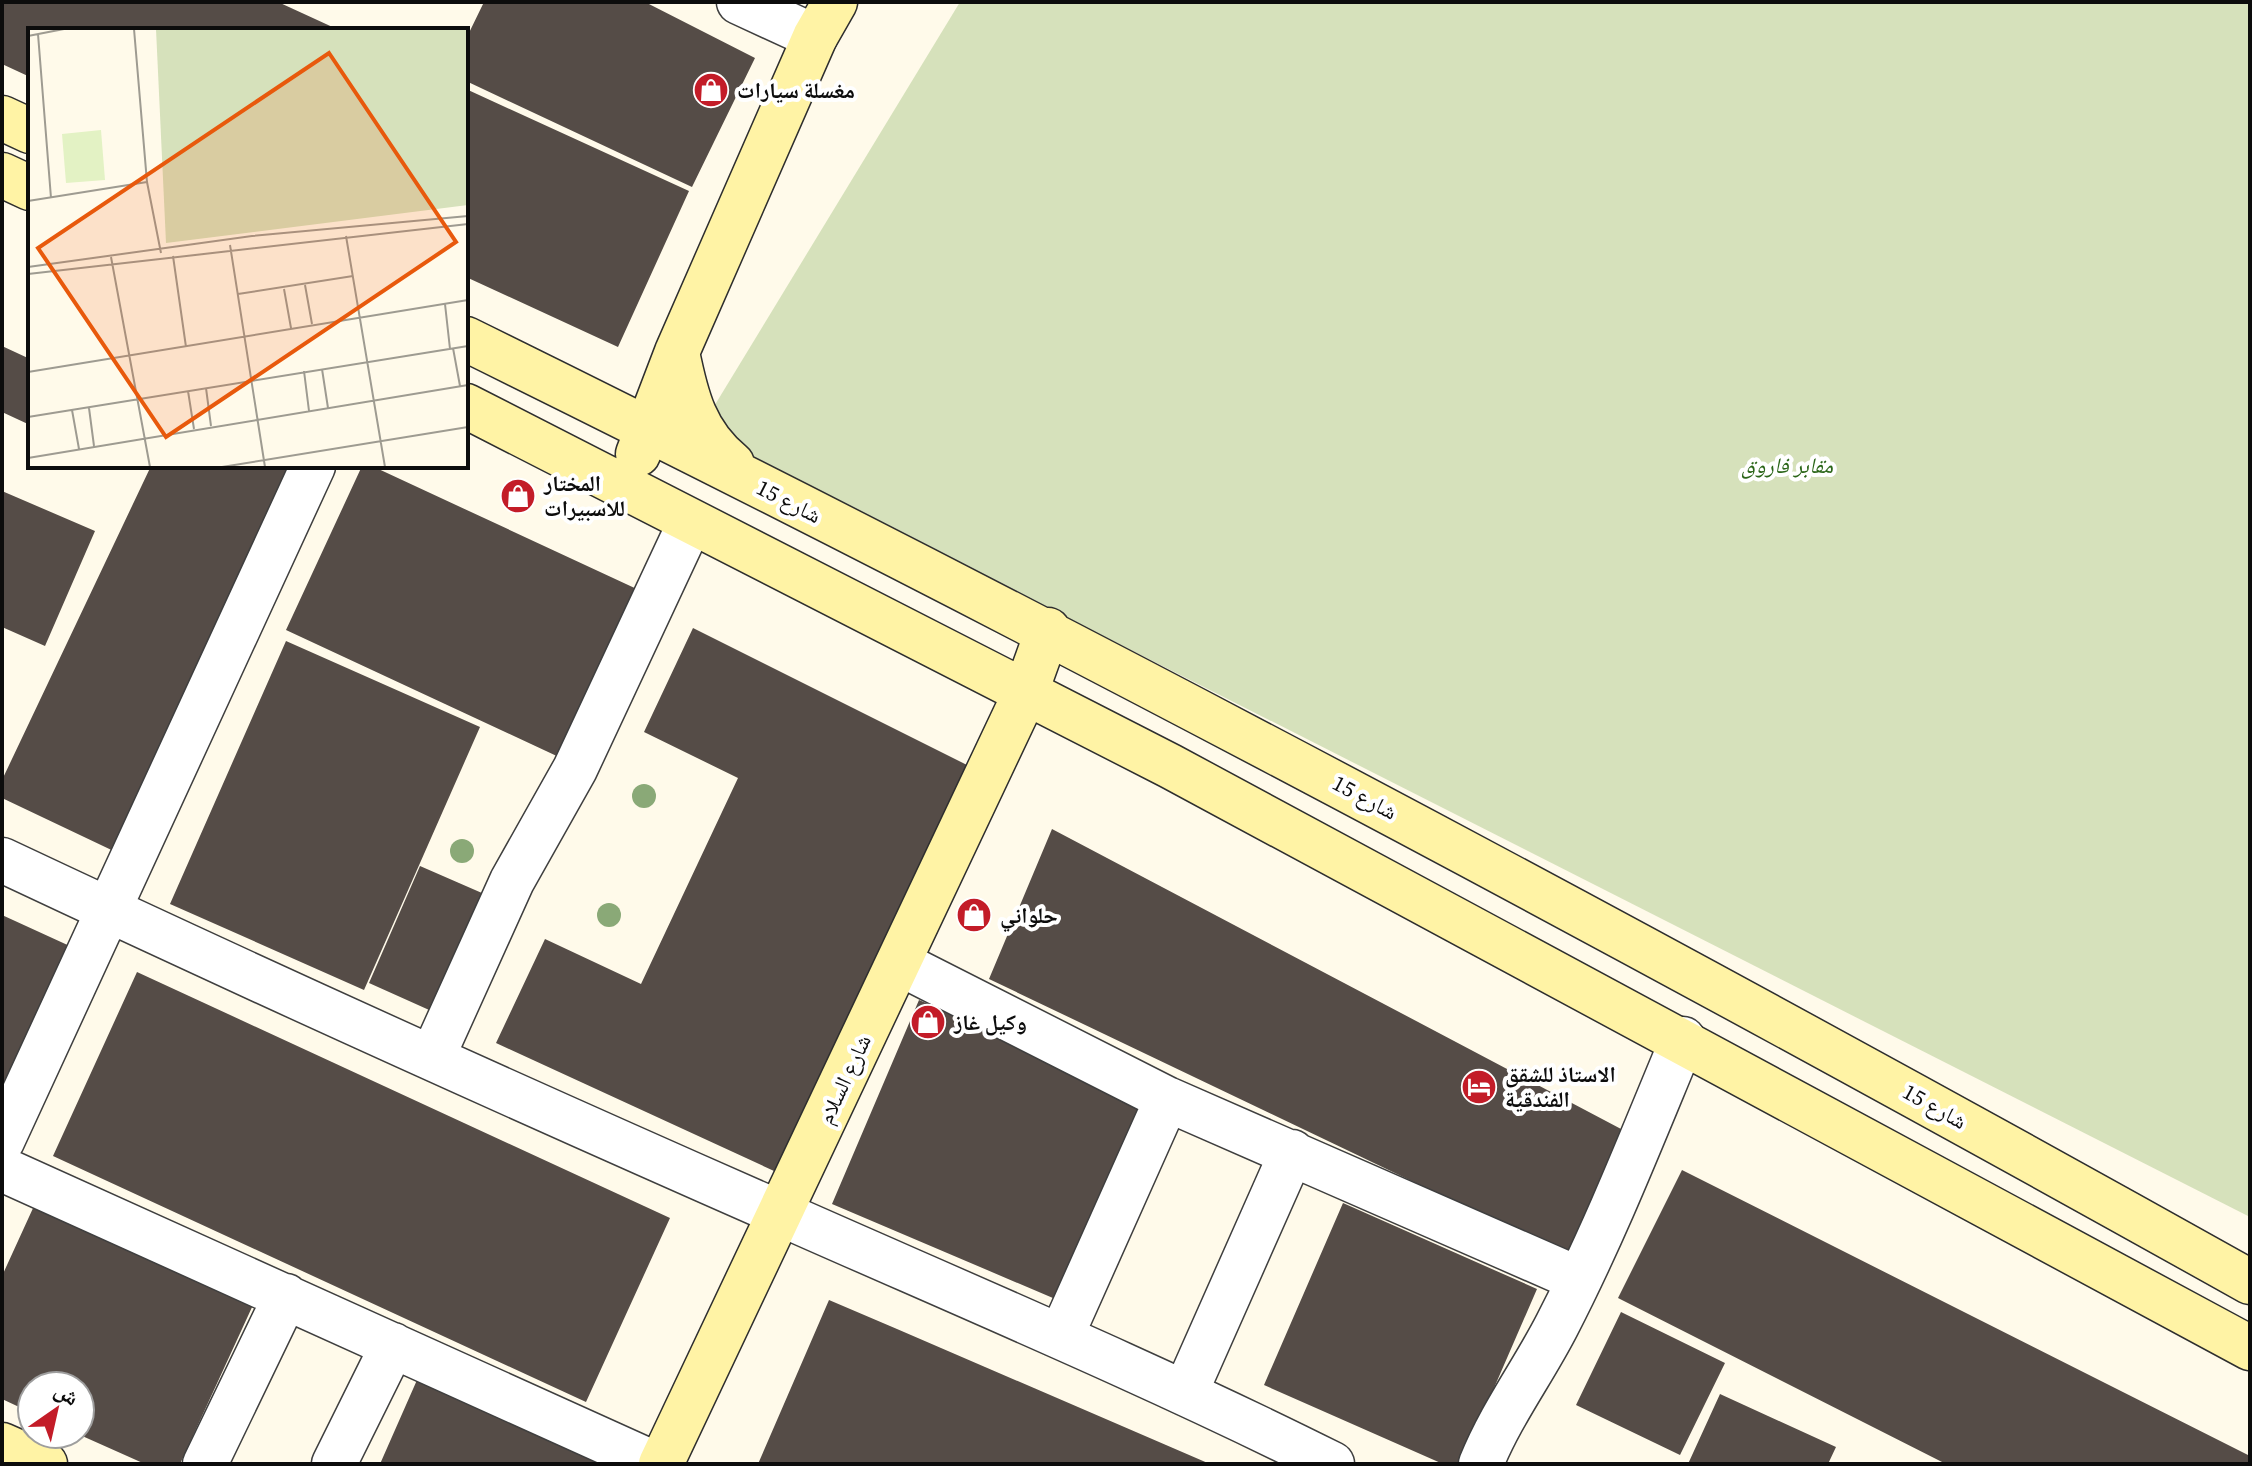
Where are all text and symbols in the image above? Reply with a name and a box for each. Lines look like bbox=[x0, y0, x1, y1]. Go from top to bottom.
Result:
inset map bbox=[28, 28, 468, 468]
shop icon: مغسلة سيارات bbox=[692, 71, 730, 109]
place label: مغسلة سيارات bbox=[737, 75, 855, 105]
park label: مقابر فاروق bbox=[1741, 450, 1833, 480]
place label: المختار للاسبيرات bbox=[543, 468, 625, 523]
street label: شارع 15 bbox=[751, 472, 827, 530]
shop icon: المختار للاسبيرات bbox=[499, 477, 537, 515]
street label: شارع 15 bbox=[1328, 768, 1402, 826]
shop icon: حلواني bbox=[955, 896, 993, 934]
place label: حلواني bbox=[1000, 900, 1058, 932]
shop icon: وكيل غاز bbox=[909, 1003, 947, 1041]
place label: وكيل غاز bbox=[953, 1007, 1027, 1037]
street label: شارع السلام bbox=[810, 1029, 878, 1129]
place label: الاستاذ للشقق الفندقية bbox=[1505, 1059, 1616, 1114]
hotel icon: الاستاذ للشقق الفندقية bbox=[1460, 1068, 1498, 1106]
street label: شارع 15 bbox=[1898, 1076, 1972, 1136]
north arrow bbox=[16, 1370, 96, 1450]
text: ش bbox=[49, 1374, 85, 1412]

